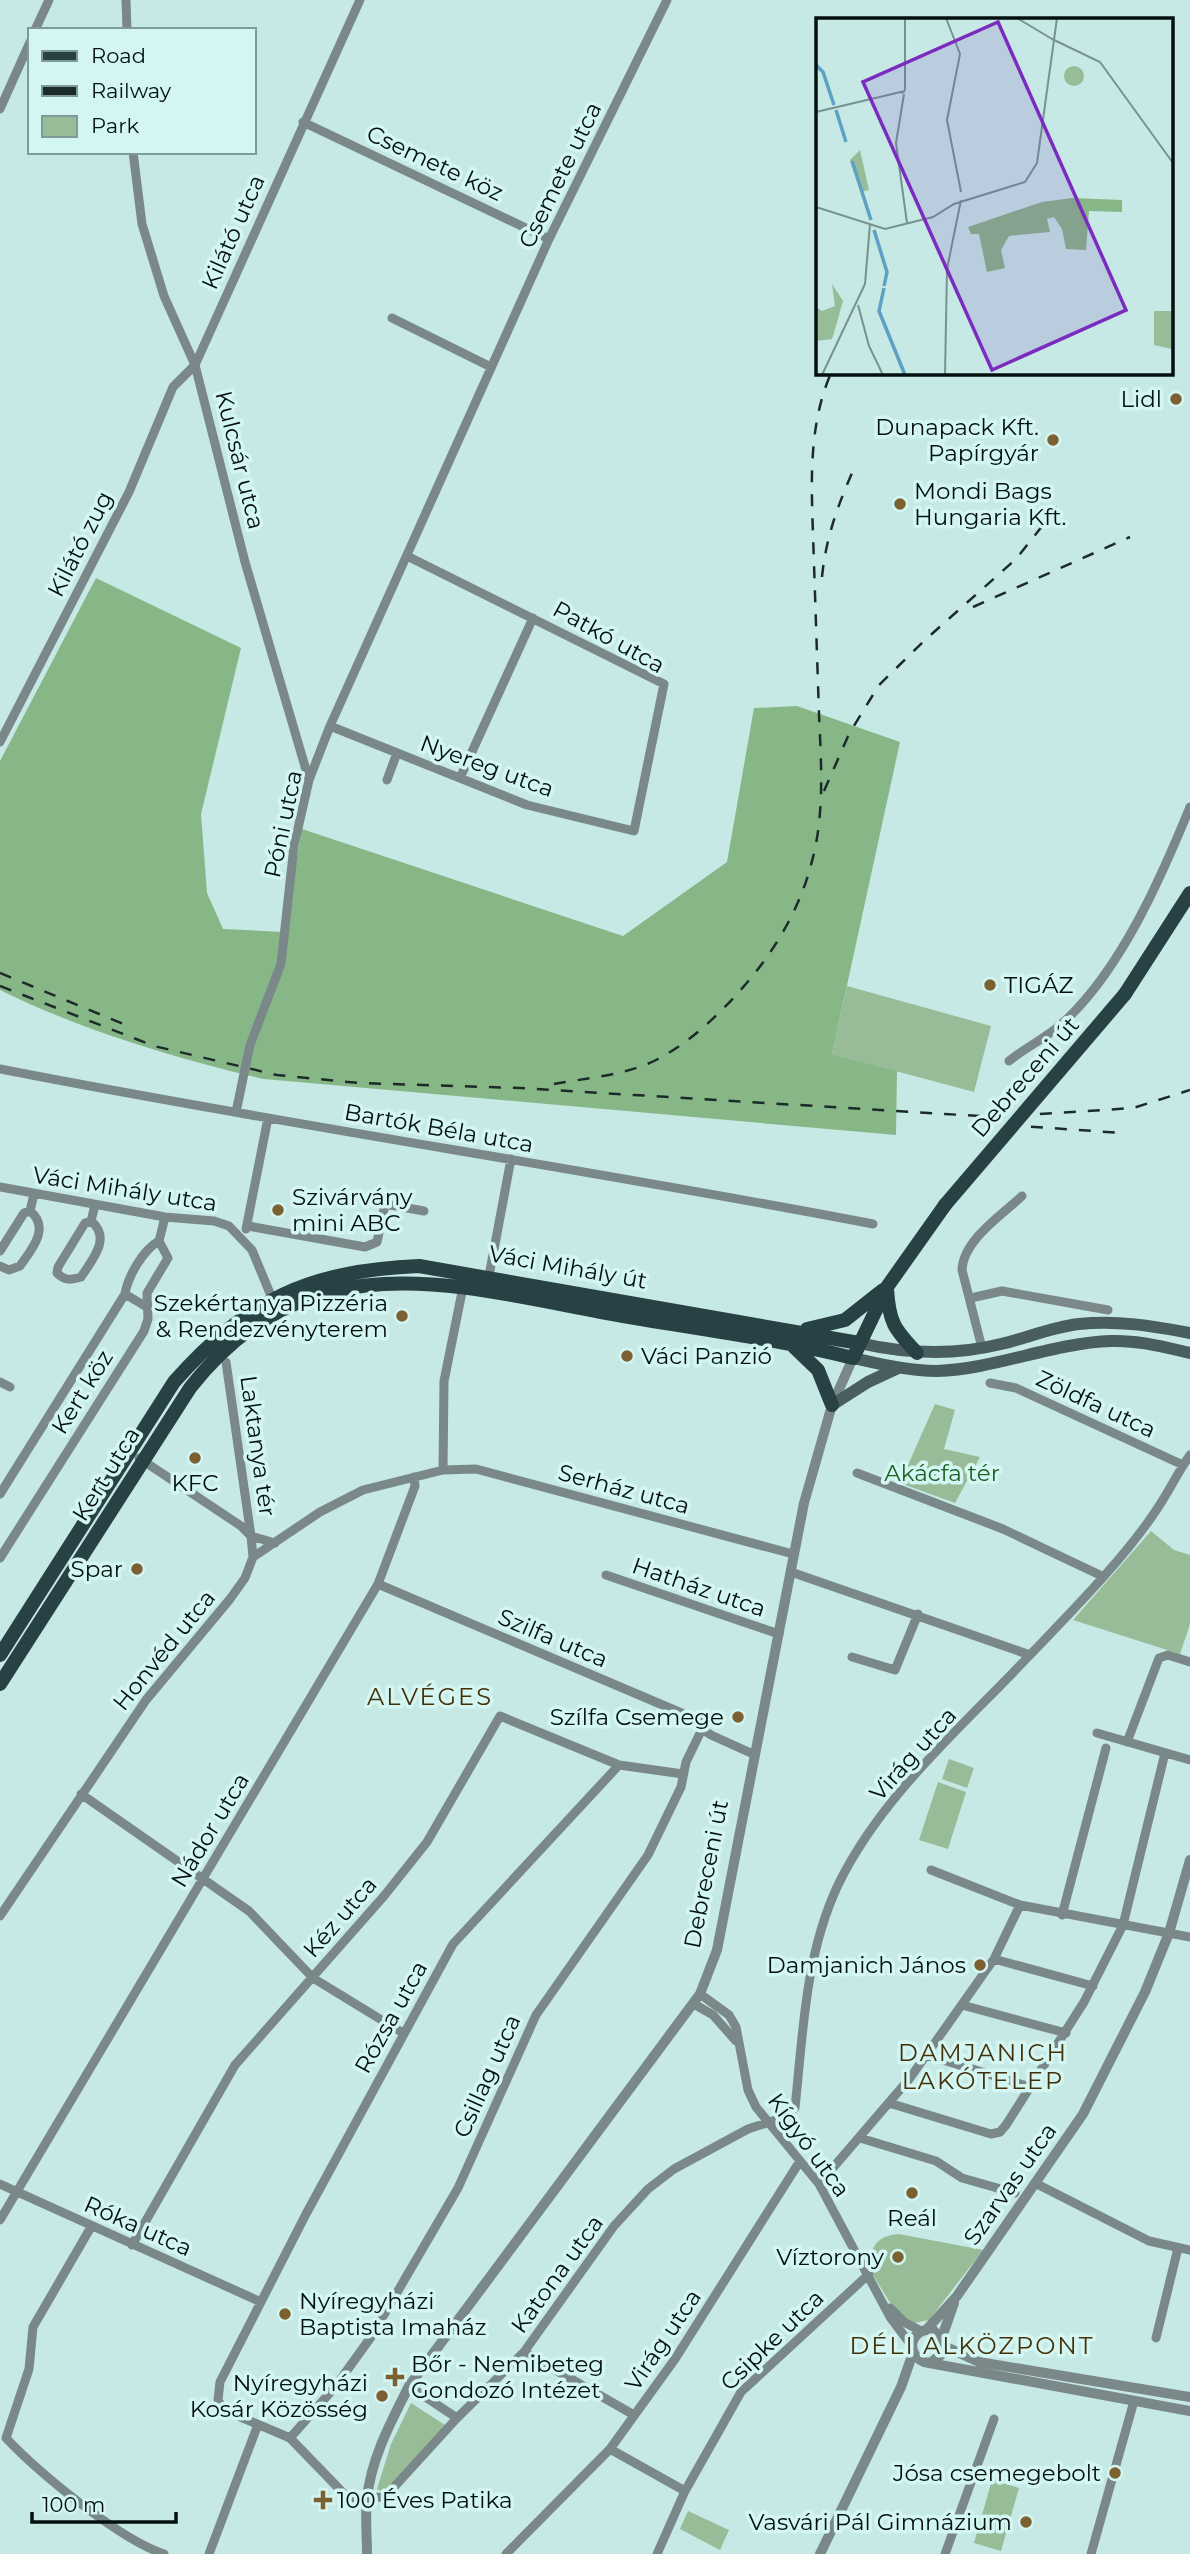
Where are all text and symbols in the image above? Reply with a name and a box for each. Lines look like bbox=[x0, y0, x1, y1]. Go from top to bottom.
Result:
inset map bbox=[816, 18, 1172, 374]
legend bbox=[28, 28, 256, 154]
text: Road bbox=[91, 43, 146, 68]
text: Railway bbox=[91, 78, 172, 103]
street label: Csemete utca bbox=[513, 97, 607, 253]
text: Park bbox=[91, 113, 139, 138]
street label: Csemete köz bbox=[362, 119, 508, 207]
street label: Kilátó utca bbox=[195, 170, 271, 294]
place label: Lidl bbox=[1120, 385, 1162, 413]
street label: Kulcsár utca bbox=[209, 388, 271, 532]
marker: Lidl bbox=[1168, 391, 1184, 407]
place label: Dunapack Kft. Papírgyár bbox=[875, 413, 1039, 467]
marker: Dunapack Kft. Papírgyár bbox=[1045, 432, 1061, 448]
place label: Mondi Bags Hungaria Kft. bbox=[914, 477, 1066, 531]
street label: Kilátó zug bbox=[42, 487, 118, 601]
marker: Mondi Bags Hungaria Kft. bbox=[892, 496, 908, 512]
street label: Patkó utca bbox=[548, 595, 670, 679]
street label: Nyereg utca bbox=[416, 729, 558, 803]
street label: Póni utca bbox=[258, 768, 308, 880]
place label: TIGÁZ bbox=[1004, 971, 1073, 999]
marker: TIGÁZ bbox=[982, 977, 998, 993]
street label: Debreceni út bbox=[965, 1011, 1085, 1143]
street label: Bartók Béla utca bbox=[342, 1098, 536, 1158]
street label: Váci Mihály utca bbox=[31, 1161, 219, 1217]
place label: Szivárvány mini ABC bbox=[292, 1183, 413, 1237]
marker: Szivárvány mini ABC bbox=[270, 1202, 286, 1218]
street label: Váci Mihály út bbox=[487, 1239, 649, 1295]
place label: Szekértanya Pizzéria & Rendezvényterem bbox=[154, 1289, 388, 1343]
marker: Szekértanya Pizzéria & Rendezvényterem bbox=[394, 1308, 410, 1324]
place label: Váci Panzió bbox=[641, 1342, 772, 1370]
street label: Kert köz bbox=[45, 1345, 119, 1439]
marker: Váci Panzió bbox=[619, 1348, 635, 1364]
street label: Zöldfa utca bbox=[1032, 1364, 1160, 1444]
street label: Laktanya tér bbox=[234, 1374, 282, 1518]
street label: Kert utca bbox=[66, 1422, 146, 1526]
marker: KFC bbox=[187, 1450, 203, 1466]
street label: Serház utca bbox=[555, 1458, 693, 1520]
park label: Akácfa tér bbox=[884, 1459, 1000, 1487]
place label: KFC bbox=[171, 1469, 219, 1497]
street label: Hatház utca bbox=[629, 1551, 769, 1623]
place label: Spar bbox=[71, 1555, 123, 1583]
marker: Spar bbox=[129, 1561, 145, 1577]
street label: Honvéd utca bbox=[107, 1584, 221, 1716]
street label: Szilfa utca bbox=[494, 1602, 612, 1674]
district label: ALVÉGES bbox=[367, 1682, 493, 1711]
street label: Virág utca bbox=[864, 1701, 962, 1807]
place label: Szílfa Csemege bbox=[550, 1703, 724, 1731]
marker: Szílfa Csemege bbox=[730, 1709, 746, 1725]
street label: Nádor utca bbox=[165, 1768, 255, 1892]
street label: Debreceni út bbox=[678, 1797, 734, 1951]
street label: Kéz utca bbox=[297, 1871, 383, 1963]
place label: Damjanich János bbox=[767, 1951, 966, 1979]
street label: Rózsa utca bbox=[349, 1956, 433, 2078]
marker: Damjanich János bbox=[972, 1957, 988, 1973]
street label: Csillag utca bbox=[447, 2010, 527, 2142]
district label: DAMJANICH LAKÓTELEP bbox=[898, 2038, 1068, 2095]
street label: Kígyó utca bbox=[762, 2088, 856, 2202]
street label: Szarvas utca bbox=[958, 2117, 1062, 2251]
marker: Reál bbox=[904, 2185, 920, 2201]
street label: Róka utca bbox=[80, 2190, 196, 2262]
place label: Reál bbox=[887, 2204, 937, 2232]
street label: Katona utca bbox=[505, 2210, 609, 2338]
place label: Víztorony bbox=[776, 2243, 885, 2271]
marker: Víztorony bbox=[890, 2249, 906, 2265]
street label: Virág utca bbox=[619, 2284, 707, 2396]
street label: Csipke utca bbox=[714, 2284, 830, 2396]
place label: Nyíregyházi Baptista Imaház bbox=[299, 2287, 487, 2341]
marker: Nyíregyházi Baptista Imaház bbox=[277, 2306, 293, 2322]
district label: DÉLI ALKÖZPONT bbox=[849, 2331, 1095, 2360]
place label: Bőr - Nemibeteg Gondozó Intézet bbox=[411, 2350, 604, 2404]
marker: Bőr - Nemibeteg Gondozó Intézet bbox=[385, 2367, 405, 2387]
place label: Nyíregyházi Kosár Közösség bbox=[190, 2369, 368, 2423]
marker: Nyíregyházi Kosár Közösség bbox=[374, 2388, 390, 2404]
place label: Jósa csemegebolt bbox=[892, 2459, 1101, 2487]
marker: Jósa csemegebolt bbox=[1107, 2465, 1123, 2481]
scale bar bbox=[32, 2480, 175, 2524]
place label: 100 Éves Patika bbox=[337, 2486, 513, 2514]
text: 100 m bbox=[42, 2492, 105, 2517]
marker: 100 Éves Patika bbox=[315, 2492, 331, 2508]
place label: Vasvári Pál Gimnázium bbox=[749, 2508, 1012, 2536]
marker: Vasvári Pál Gimnázium bbox=[1018, 2514, 1034, 2530]

